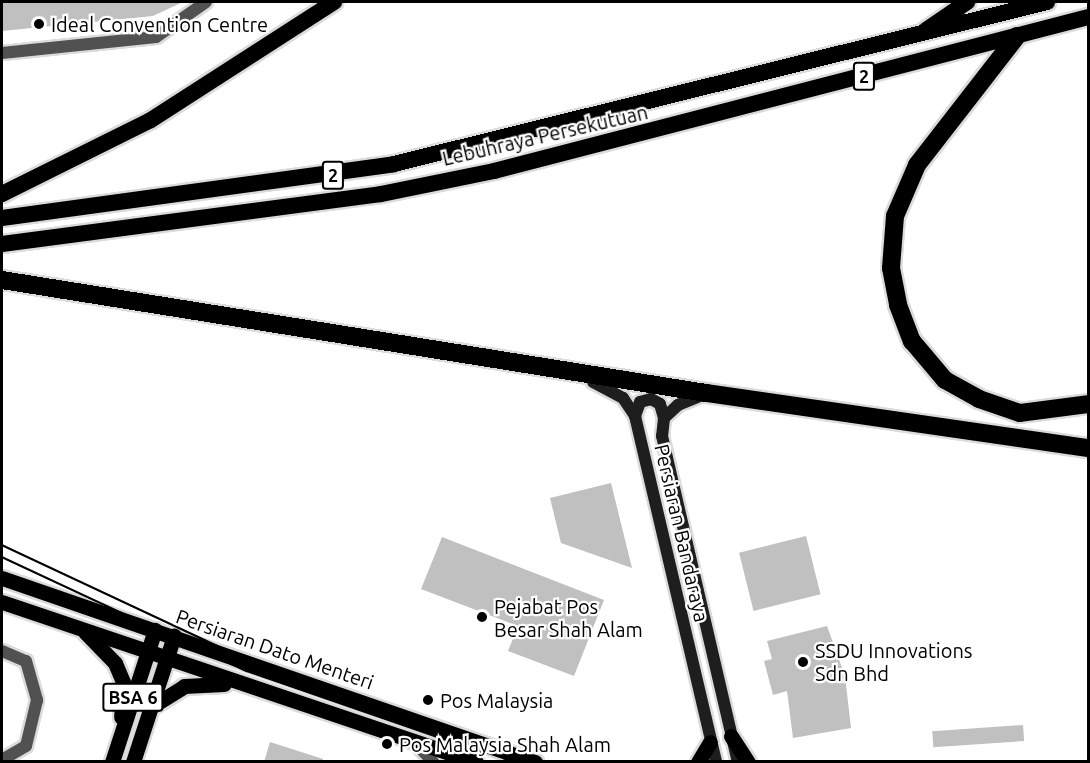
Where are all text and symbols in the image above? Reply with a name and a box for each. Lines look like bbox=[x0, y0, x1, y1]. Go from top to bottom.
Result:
place label: Ideal Convention Centre bbox=[51, 12, 268, 36]
marker: Ideal Convention Centre bbox=[32, 17, 46, 31]
road number: 2 bbox=[852, 61, 876, 91]
street label: Lebuhraya Persekutuan bbox=[440, 100, 650, 170]
road number: 2 bbox=[321, 160, 345, 190]
street label: Persiaran Bandaraya bbox=[650, 442, 714, 624]
place label: Pejabat Pos Besar Shah Alam bbox=[494, 594, 643, 641]
street label: Persiaran Dato Menteri bbox=[173, 604, 377, 694]
marker: Pejabat Pos Besar Shah Alam bbox=[475, 610, 489, 624]
place label: SSDU Innovations Sdn Bhd bbox=[815, 638, 972, 685]
marker: SSDU Innovations Sdn Bhd bbox=[796, 655, 810, 669]
road number: BSA 6 bbox=[102, 682, 164, 712]
place label: Pos Malaysia bbox=[440, 688, 553, 712]
marker: Pos Malaysia bbox=[421, 693, 435, 707]
place label: Pos Malaysia Shah Alam bbox=[399, 732, 611, 756]
marker: Pos Malaysia Shah Alam bbox=[380, 737, 394, 751]

